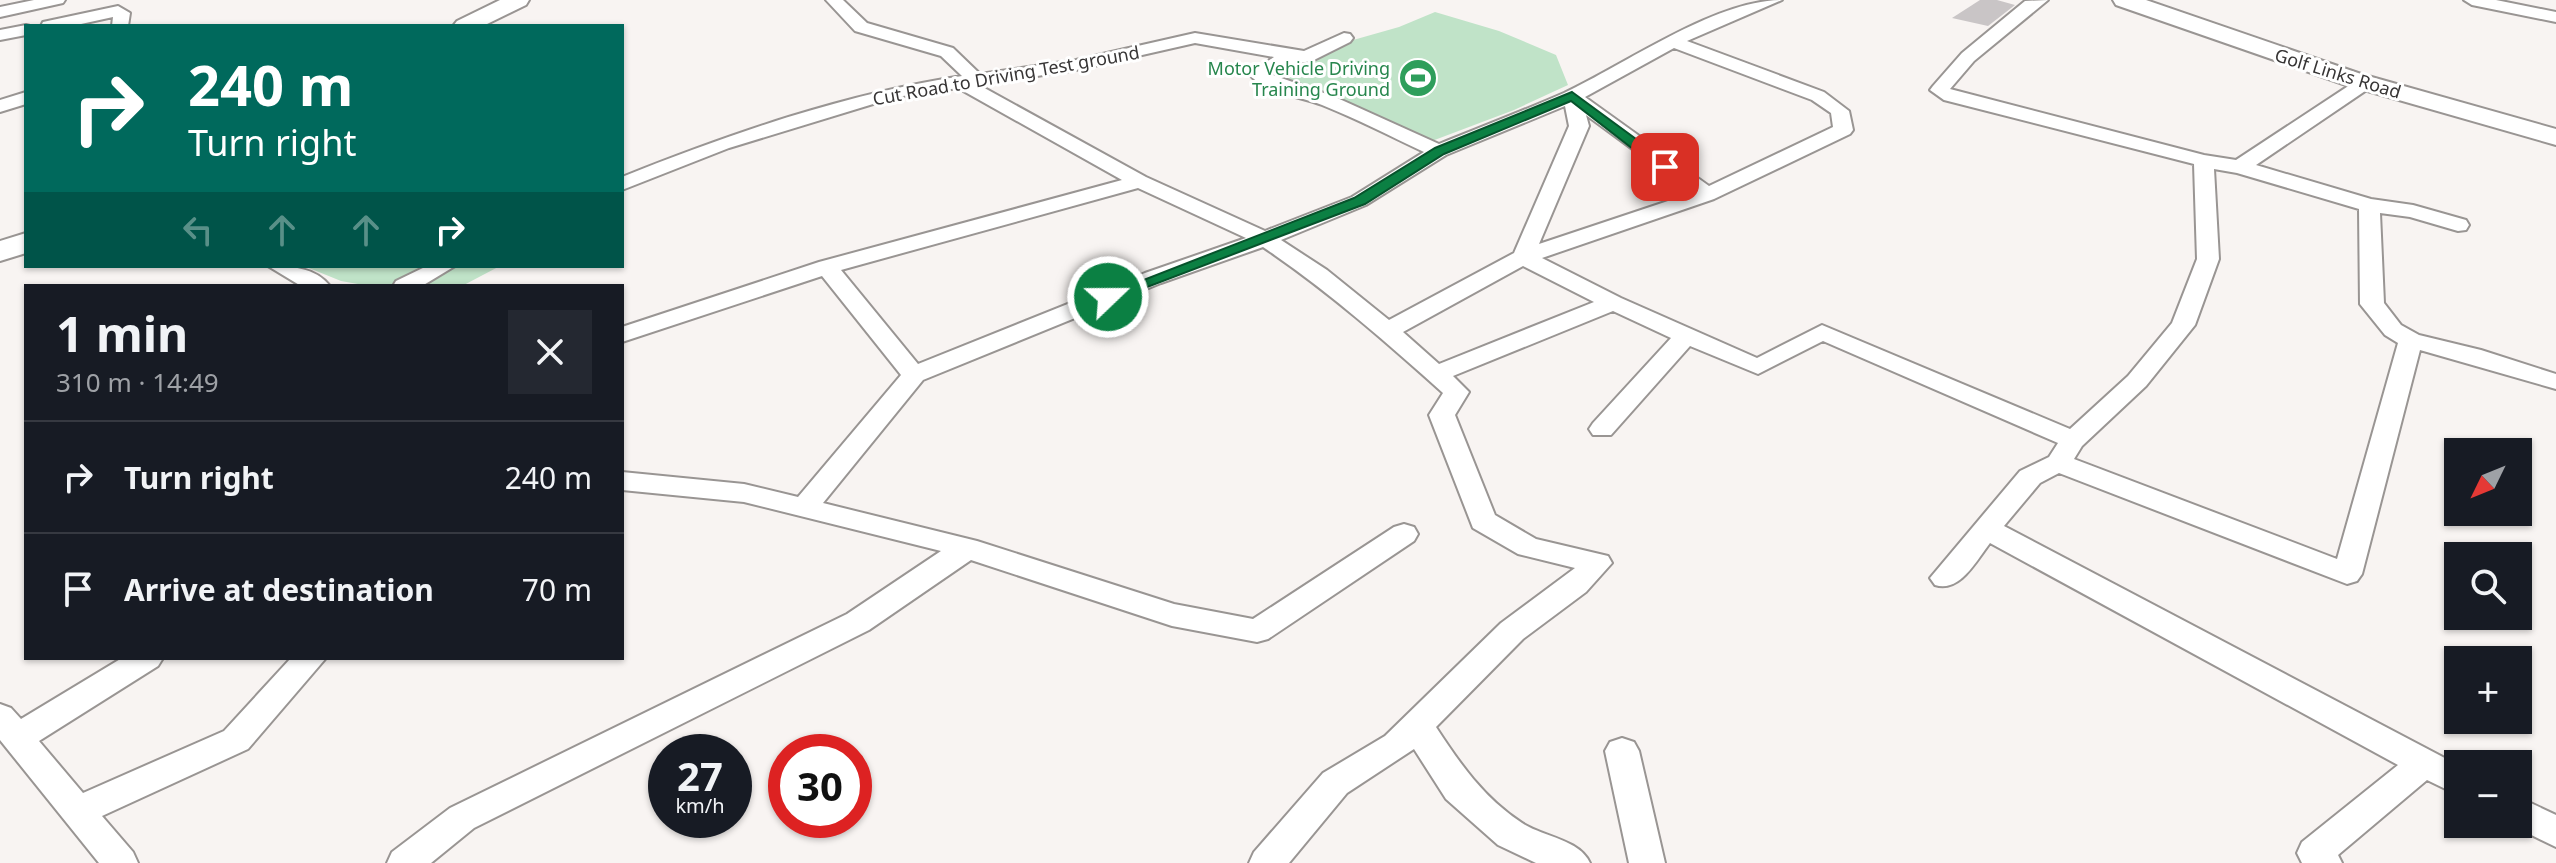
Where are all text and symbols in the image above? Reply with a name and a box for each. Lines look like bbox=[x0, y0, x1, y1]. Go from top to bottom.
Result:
street label: Cut Road to Driving Test ground bbox=[871, 40, 1141, 110]
street label: Golf Links Road bbox=[2272, 42, 2404, 104]
text: 240 m bbox=[188, 46, 353, 122]
icon: right bbox=[56, 56, 160, 160]
place label: Motor Vehicle Driving Training Ground bbox=[1208, 56, 1390, 101]
sports icon: Motor Vehicle Driving Training Ground bbox=[1397, 57, 1439, 99]
text: Turn right bbox=[188, 118, 356, 167]
pin bbox=[1631, 133, 1699, 201]
icon: arrive bbox=[1643, 145, 1687, 189]
icon: left bbox=[176, 208, 220, 252]
icon: ahead bbox=[260, 208, 304, 252]
icon: ahead bbox=[344, 208, 388, 252]
icon: right bbox=[428, 208, 472, 252]
position arrow bbox=[1066, 255, 1150, 339]
text: 1 min bbox=[56, 301, 188, 366]
button: close bbox=[508, 310, 592, 394]
text: 310 m · 14:49 bbox=[56, 364, 219, 400]
north arrow bbox=[2444, 438, 2532, 526]
map controls bbox=[2444, 438, 2532, 838]
icon: right bbox=[56, 455, 100, 499]
text: Turn right bbox=[124, 457, 274, 498]
text: 240 m bbox=[505, 457, 592, 498]
button: search bbox=[2444, 542, 2532, 630]
icon: arrive bbox=[56, 567, 100, 611]
text: Arrive at destination bbox=[124, 569, 434, 610]
text: 70 m bbox=[522, 569, 592, 610]
button: + bbox=[2444, 646, 2532, 734]
speed limit sign: 30 bbox=[768, 734, 872, 838]
text: 27 bbox=[677, 748, 723, 803]
button: − bbox=[2444, 750, 2532, 838]
text: km/h bbox=[675, 792, 725, 819]

